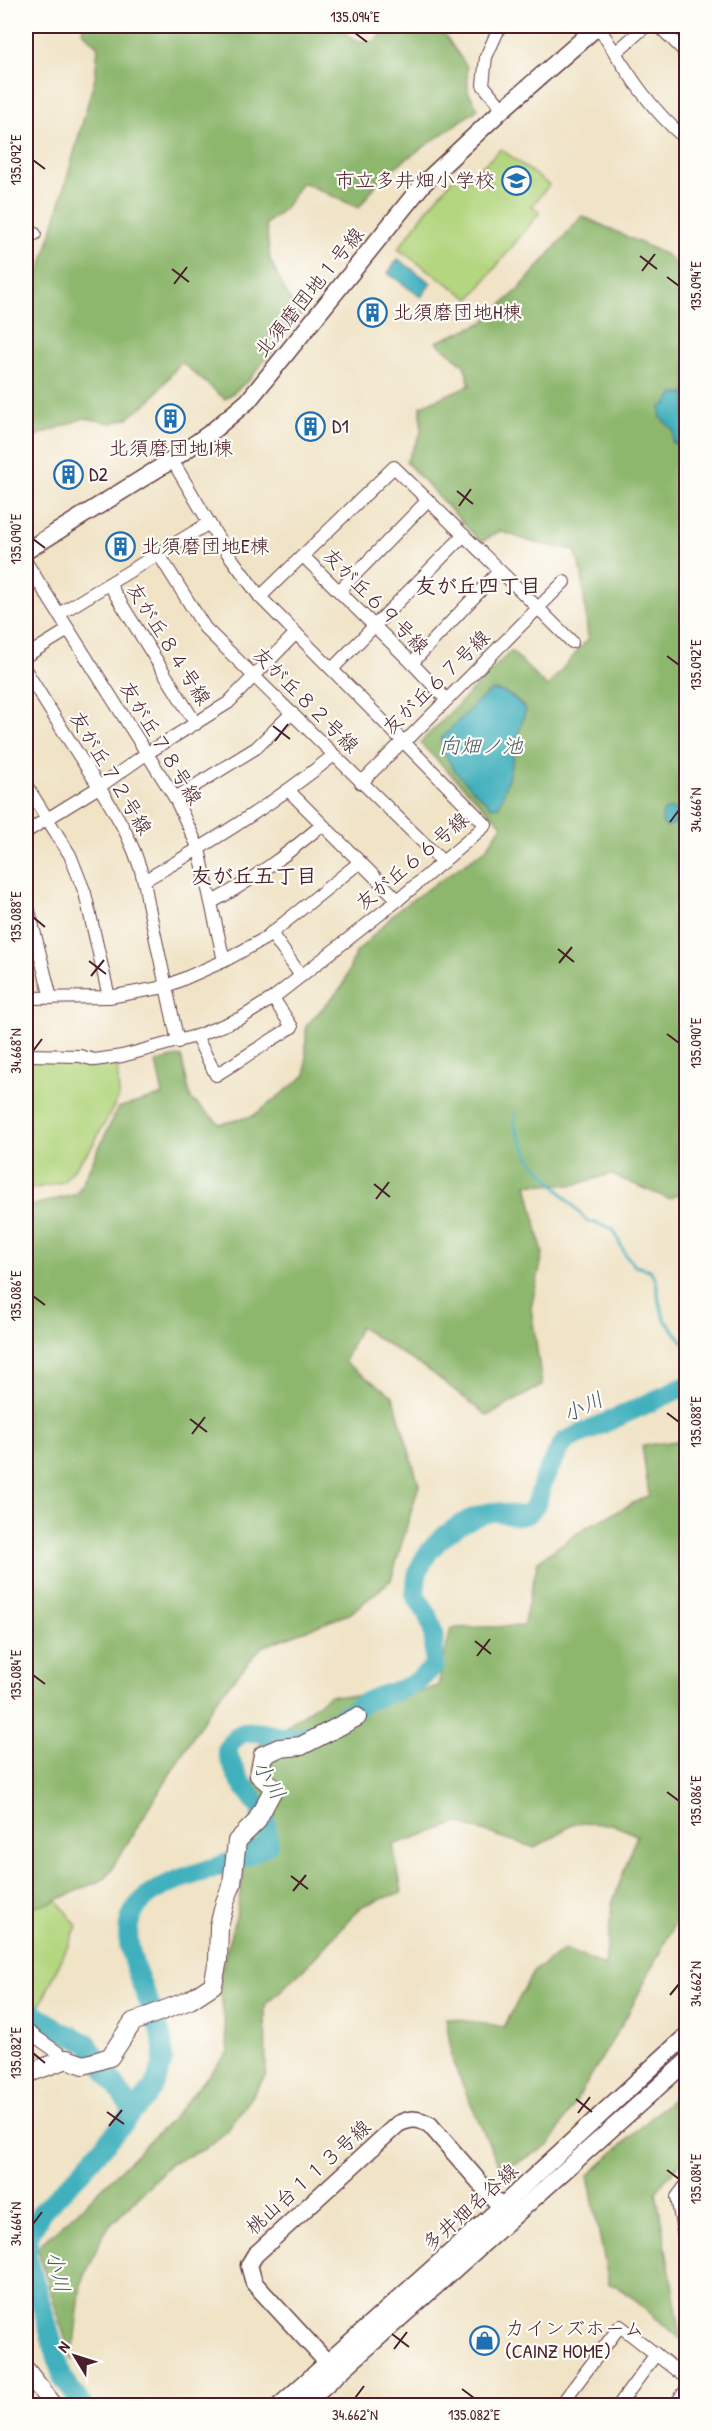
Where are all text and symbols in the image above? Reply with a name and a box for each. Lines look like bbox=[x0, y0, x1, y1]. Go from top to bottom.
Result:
text: 135.094°E bbox=[330, 6, 380, 27]
text: 135.092°E bbox=[5, 134, 26, 186]
school or university icon: 市立多井畑小学校 bbox=[500, 164, 532, 196]
place label: 市立多井畑小学校 bbox=[335, 166, 495, 193]
street label: 北須磨団地１号線 bbox=[248, 221, 369, 362]
text: 135.094°E bbox=[685, 261, 706, 311]
building icon: 北須磨団地H棟 bbox=[356, 296, 388, 328]
place label: 北須磨団地H棟 bbox=[393, 298, 522, 325]
building icon: 北須磨団地I棟 bbox=[155, 402, 187, 434]
building icon: D1 bbox=[295, 410, 327, 442]
place label: D1 bbox=[332, 412, 349, 439]
place label: 北須磨団地I棟 bbox=[109, 434, 233, 461]
building icon: D2 bbox=[52, 458, 84, 490]
place label: D2 bbox=[89, 460, 108, 487]
text: 135.090°E bbox=[5, 513, 26, 564]
building icon: 北須磨団地E棟 bbox=[104, 530, 136, 562]
place label: 北須磨団地E棟 bbox=[141, 532, 270, 559]
street label: 友が丘６９号線 bbox=[317, 542, 435, 660]
district label: 友が丘四丁目 bbox=[415, 571, 541, 600]
street label: 友が丘８４号線 bbox=[121, 577, 218, 710]
street label: 友が丘６７号線 bbox=[376, 623, 495, 740]
text: 135.092°E bbox=[685, 639, 706, 691]
street label: 友が丘８２号線 bbox=[247, 641, 365, 759]
street label: 友が丘７８号線 bbox=[114, 676, 209, 810]
street label: 友が丘７２号線 bbox=[64, 706, 159, 840]
water label: 向畑ノ池 bbox=[439, 731, 524, 760]
text: 34.666°N bbox=[685, 788, 706, 832]
street label: 友が丘６６号線 bbox=[349, 805, 474, 916]
district label: 友が丘五丁目 bbox=[191, 861, 317, 890]
text: 135.088°E bbox=[5, 891, 26, 943]
text: 135.090°E bbox=[685, 1017, 706, 1068]
text: 34.668°N bbox=[5, 1028, 26, 1074]
text: 135.086°E bbox=[5, 1270, 26, 1322]
water label: 小川 bbox=[558, 1385, 608, 1429]
text: 135.088°E bbox=[685, 1396, 706, 1448]
text: 135.084°E bbox=[5, 1649, 26, 1700]
water label: 小川 bbox=[246, 1754, 293, 1805]
text: 135.086°E bbox=[685, 1775, 706, 1827]
text: 34.662°N bbox=[685, 1961, 706, 2007]
text: 135.082°E bbox=[5, 2027, 26, 2079]
street label: 桃山台１１３号線 bbox=[239, 2113, 376, 2240]
text: 135.084°E bbox=[685, 2153, 706, 2204]
street label: 多井畑名谷線 bbox=[416, 2156, 523, 2257]
text: 34.664°N bbox=[5, 2202, 26, 2246]
water label: 小川 bbox=[40, 2248, 77, 2296]
place label: カインズホーム (CAINZ HOME) bbox=[505, 2314, 644, 2364]
shop icon: カインズホーム (CAINZ HOME) bbox=[468, 2324, 500, 2356]
north arrow bbox=[45, 2326, 105, 2386]
text: N bbox=[52, 2336, 75, 2357]
text: 34.662°N bbox=[332, 2404, 378, 2425]
text: 135.082°E bbox=[448, 2404, 500, 2425]

